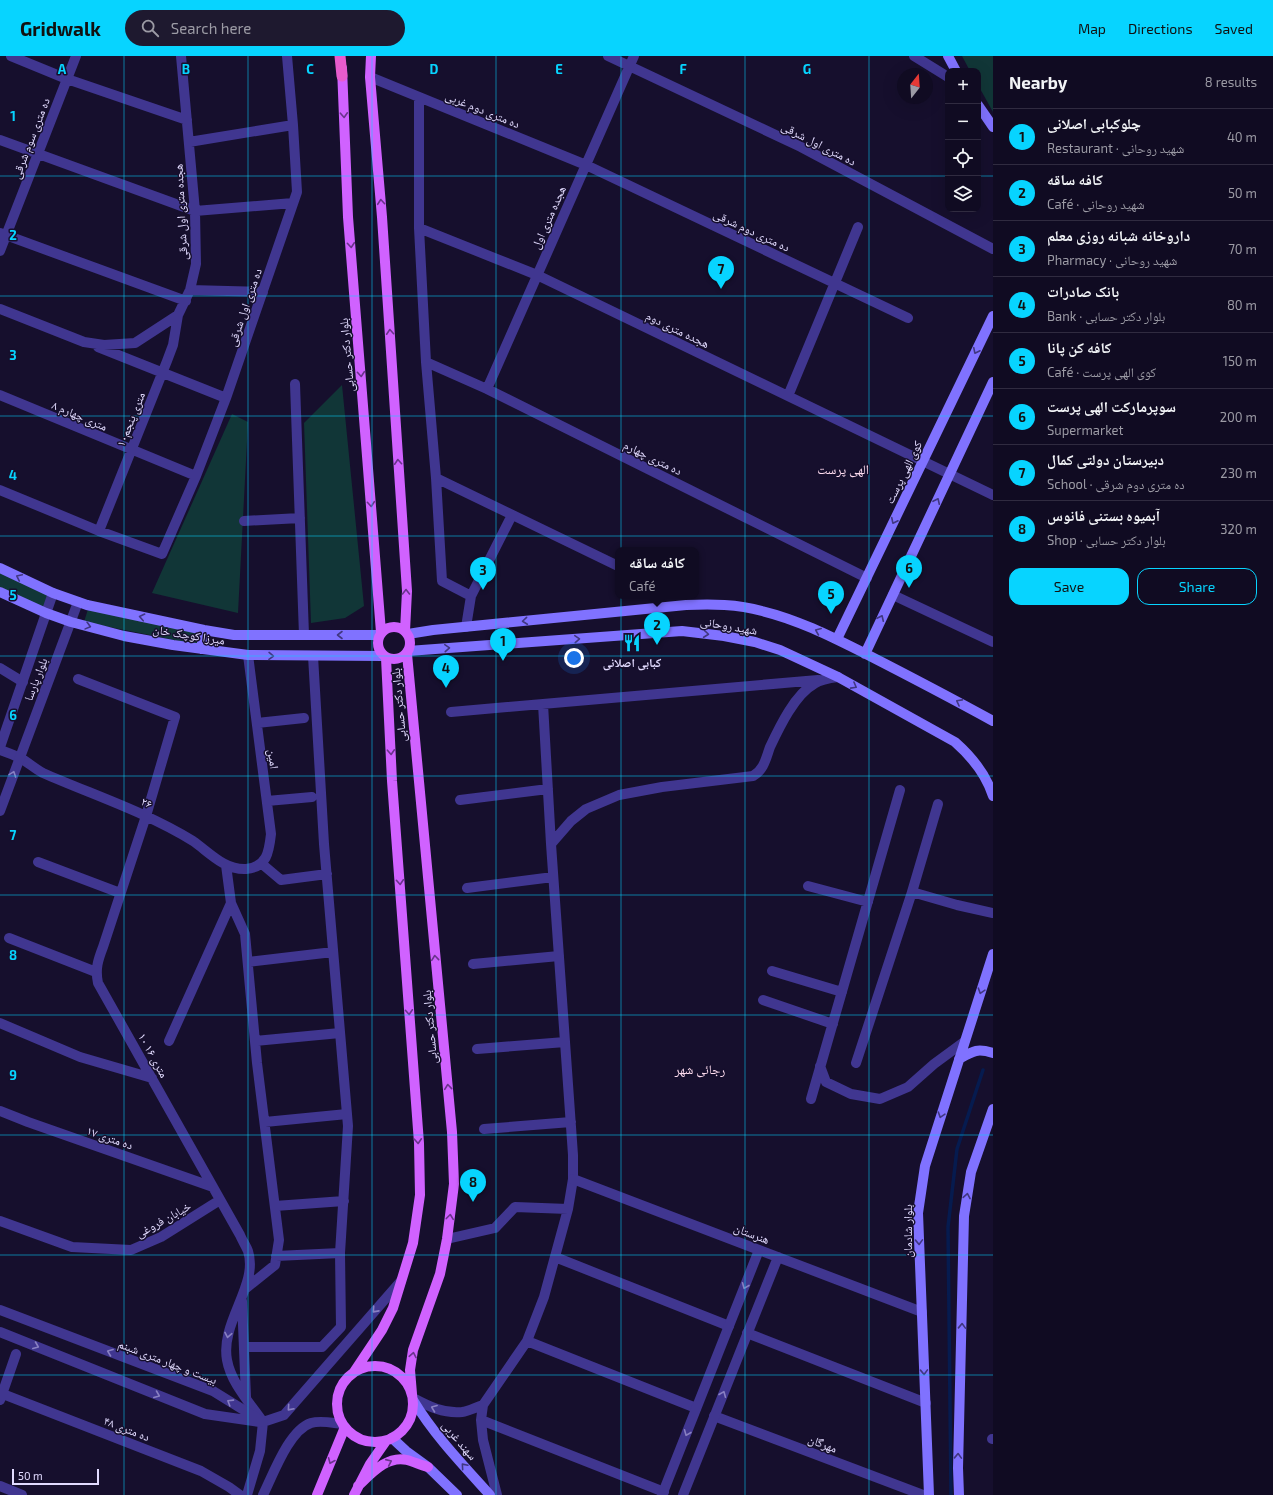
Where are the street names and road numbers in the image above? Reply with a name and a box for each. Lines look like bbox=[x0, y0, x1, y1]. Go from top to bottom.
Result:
street label: ده متری دوم غربی bbox=[443, 88, 522, 132]
street label: ده متری سوم شرقی bbox=[8, 96, 54, 181]
street label: ده متری اول شرقی bbox=[779, 118, 859, 169]
street label: هجده متری اول شرقی bbox=[170, 163, 191, 261]
street label: هجده متری اول bbox=[528, 183, 569, 251]
street label: ده متری دوم شرقی bbox=[711, 206, 792, 256]
street label: ده متری اول شرقی bbox=[224, 266, 265, 348]
street label: هجده متری دوم bbox=[643, 308, 712, 352]
street label: بلوار دکتر حسابی bbox=[336, 317, 358, 392]
street label: ۱۰متری پنجم bbox=[113, 390, 149, 449]
street label: ۸ متری چهارم bbox=[50, 397, 110, 435]
street label: ده متری چهارم bbox=[621, 437, 684, 479]
street label: کوی الهی پرست bbox=[882, 438, 925, 506]
street label: شهید روحانی bbox=[699, 613, 759, 638]
street label: میرزا کوچک خان bbox=[152, 621, 226, 648]
street label: بلوار پارسا bbox=[20, 656, 51, 703]
street label: بلوار دکتر حسابی bbox=[388, 667, 410, 742]
street label: امین bbox=[265, 748, 282, 770]
street label: ۲۶ bbox=[139, 793, 155, 811]
street label: بلوار دکتر حسابی bbox=[419, 989, 441, 1064]
street label: ۱۰ متری ۱۶ bbox=[135, 1030, 172, 1080]
street label: ده متری ۱۷ bbox=[85, 1123, 135, 1152]
street label: خیابان فروغی bbox=[133, 1198, 194, 1241]
street label: بلوار شادمان bbox=[900, 1204, 915, 1258]
street label: هنرستان bbox=[732, 1220, 772, 1247]
street label: بیست و چهار متری شبنم bbox=[116, 1336, 219, 1388]
street label: ده متری ۴۸ bbox=[102, 1413, 152, 1444]
street label: سهند غربی bbox=[439, 1418, 480, 1463]
street label: مهرگان bbox=[806, 1431, 839, 1456]

